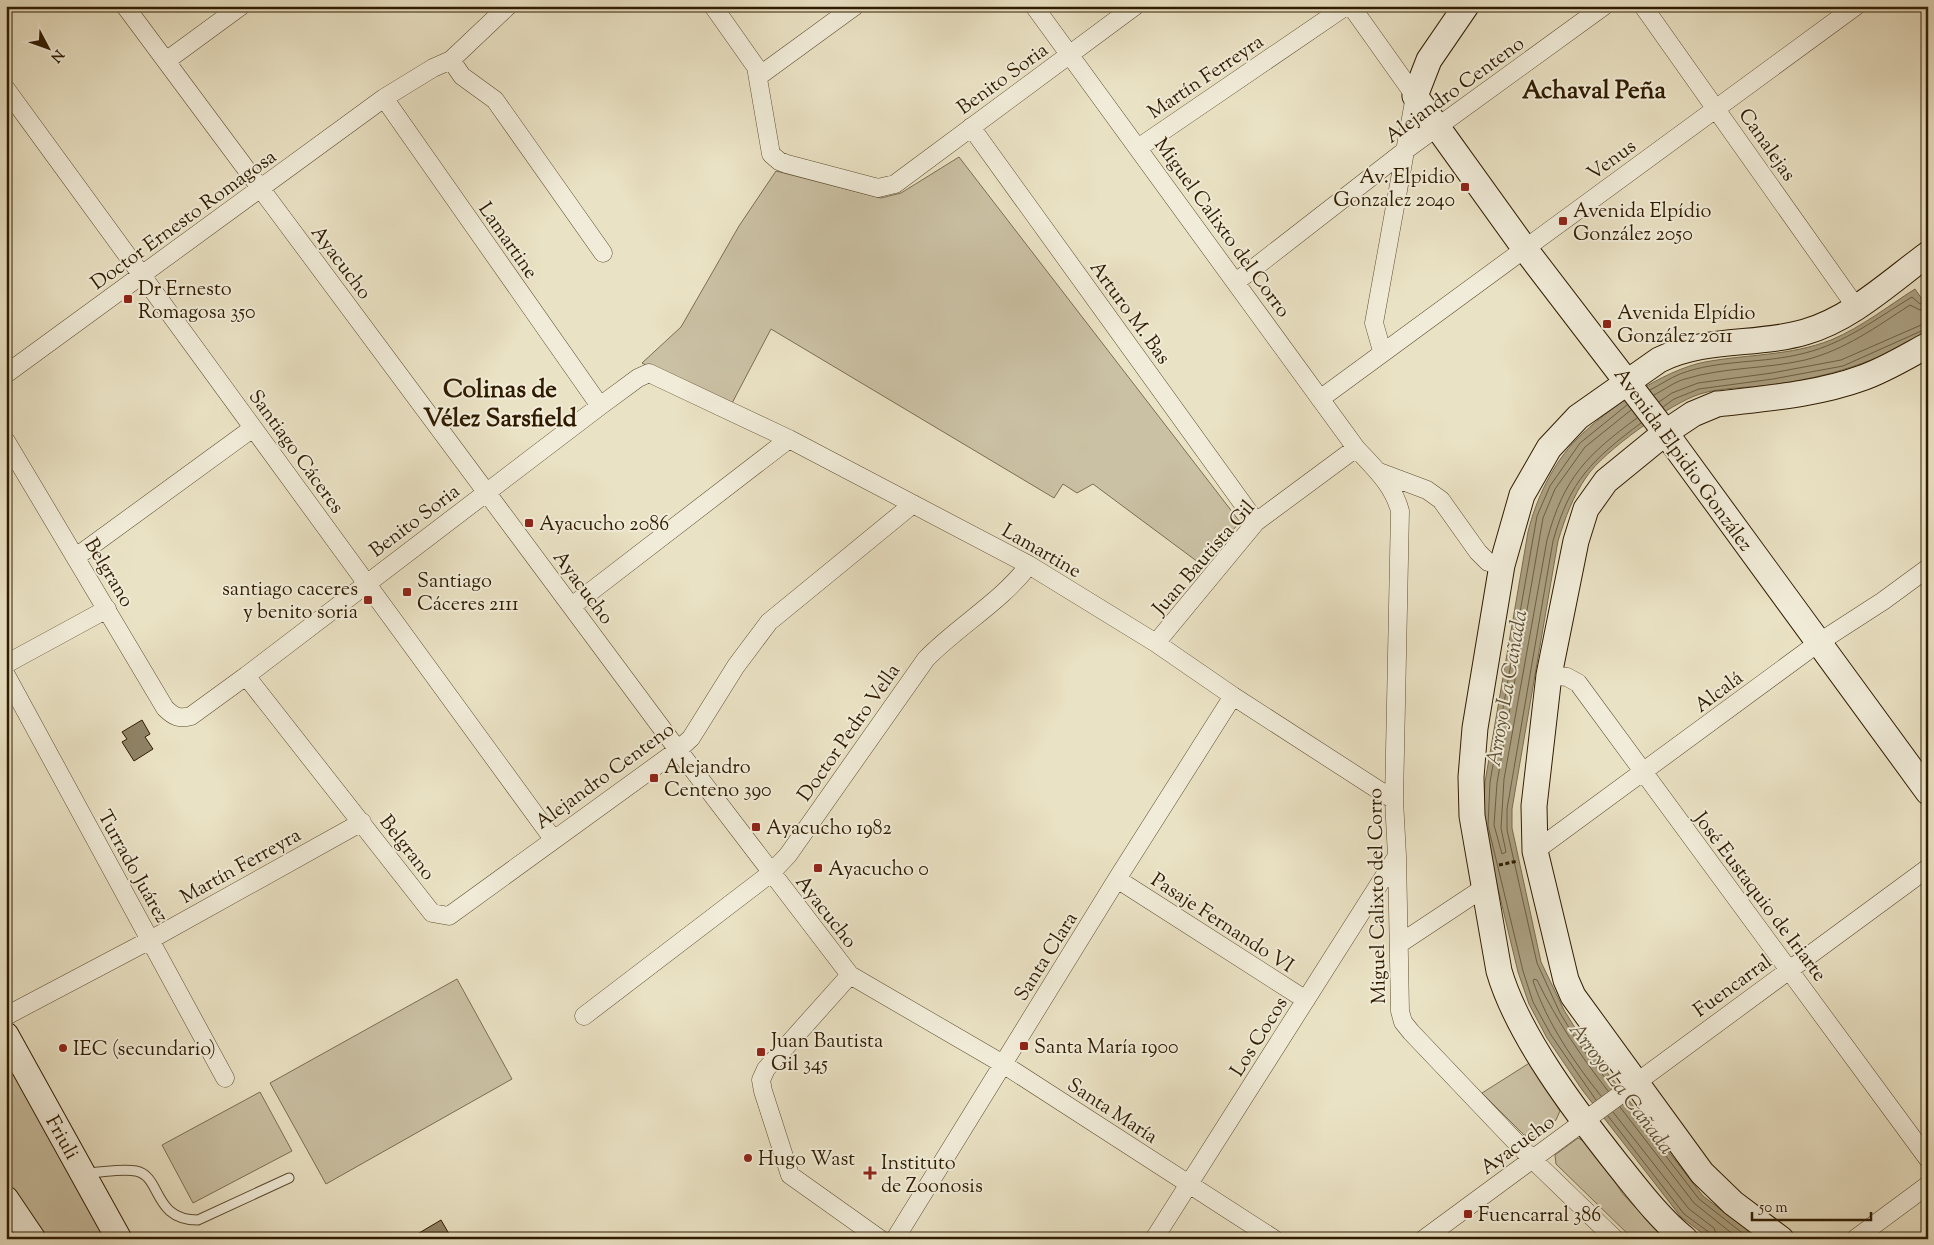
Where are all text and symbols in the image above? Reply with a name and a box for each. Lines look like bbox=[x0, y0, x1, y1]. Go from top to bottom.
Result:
north arrow bbox=[22, 22, 72, 72]
street label: Martín Ferreyra bbox=[1143, 29, 1270, 128]
street label: Alejandro Centeno bbox=[1380, 30, 1531, 152]
street label: Benito Soria bbox=[952, 37, 1055, 123]
text: N bbox=[45, 44, 68, 66]
district label: Achaval Peña bbox=[1522, 74, 1666, 110]
street label: Canalejas bbox=[1730, 103, 1802, 188]
street label: Miguel Calixto del Corro bbox=[1146, 133, 1296, 324]
street label: Venus bbox=[1582, 133, 1643, 189]
street label: Doctor Ernesto Romagosa bbox=[86, 144, 283, 298]
place label: Av. Elpidio Gonzalez 2040 bbox=[1333, 164, 1455, 216]
marker: Av. Elpidio Gonzalez 2040 bbox=[1459, 181, 1471, 193]
street label: Lamartine bbox=[470, 197, 544, 286]
place label: Avenida Elpídio González 2050 bbox=[1573, 198, 1712, 250]
marker: Avenida Elpídio González 2050 bbox=[1557, 215, 1569, 227]
street label: Ayacucho bbox=[303, 220, 378, 307]
street label: Arturo M. Bas bbox=[1081, 256, 1177, 371]
place label: Dr Ernesto Romagosa 350 bbox=[138, 276, 256, 328]
marker: Dr Ernesto Romagosa 350 bbox=[122, 293, 134, 305]
place label: Avenida Elpídio González 2011 bbox=[1617, 300, 1756, 352]
marker: Avenida Elpídio González 2011 bbox=[1601, 318, 1613, 330]
street label: Avenida Elpidio González bbox=[1605, 363, 1759, 558]
district label: Colinas de Vélez Sarsfield bbox=[423, 373, 578, 438]
street label: Santiago Cáceres bbox=[240, 385, 350, 521]
street label: Benito Soria bbox=[364, 478, 467, 566]
street label: Juan Bautista Gil bbox=[1146, 494, 1263, 623]
place label: Ayacucho 2086 bbox=[539, 511, 669, 540]
marker: Ayacucho 2086 bbox=[523, 517, 535, 529]
street label: Lamartine bbox=[996, 518, 1086, 587]
street label: Belgrano bbox=[76, 533, 140, 613]
street label: Ayacucho bbox=[545, 545, 620, 632]
place label: Santiago Cáceres 2111 bbox=[417, 568, 519, 620]
place label: santiago caceres y benito soria bbox=[222, 576, 358, 628]
marker: Santiago Cáceres 2111 bbox=[401, 586, 413, 598]
marker: santiago caceres y benito soria bbox=[362, 594, 374, 606]
water label: Arroyo La Cañada bbox=[1479, 608, 1537, 769]
street label: Doctor Pedro Vella bbox=[792, 659, 909, 808]
street label: Alcalá bbox=[1689, 665, 1750, 721]
street label: Alejandro Centeno bbox=[530, 716, 681, 838]
place label: Alejandro Centeno 390 bbox=[664, 754, 772, 806]
marker: Alejandro Centeno 390 bbox=[648, 772, 660, 784]
street label: Miguel Calixto del Corro bbox=[1362, 788, 1395, 1004]
street label: Turrado Juárez bbox=[89, 806, 175, 929]
street label: José Eustaquio de Iriarte bbox=[1685, 806, 1832, 988]
street label: Belgrano bbox=[371, 810, 441, 888]
place label: Ayacucho 1982 bbox=[766, 815, 892, 844]
marker: Ayacucho 1982 bbox=[750, 821, 762, 833]
street label: Martín Ferreyra bbox=[175, 822, 307, 912]
place label: Ayacucho 0 bbox=[828, 856, 929, 885]
marker: Ayacucho 0 bbox=[812, 862, 824, 874]
street label: Pasaje Fernando VI bbox=[1144, 867, 1299, 982]
street label: Ayacucho bbox=[787, 870, 863, 955]
street label: Santa Clara bbox=[1008, 907, 1086, 1008]
street label: Fuencarral bbox=[1688, 948, 1779, 1026]
street label: Los Cocos bbox=[1224, 992, 1296, 1083]
water label: Arroyo La Cañada bbox=[1561, 1017, 1680, 1162]
place label: Juan Bautista Gil 345 bbox=[770, 1028, 883, 1080]
place label: Santa María 1900 bbox=[1034, 1034, 1179, 1063]
place label: IEC (secundario) bbox=[73, 1036, 216, 1065]
marker: Santa María 1900 bbox=[1018, 1040, 1030, 1052]
marker: IEC (secundario) bbox=[57, 1042, 69, 1054]
marker: Juan Bautista Gil 345 bbox=[755, 1046, 767, 1058]
street label: Santa María bbox=[1061, 1072, 1163, 1152]
street label: Ayacucho bbox=[1475, 1109, 1562, 1183]
street label: Friuli bbox=[37, 1111, 85, 1166]
place label: Hugo Wast bbox=[758, 1146, 855, 1175]
place label: Instituto de Zoonosis bbox=[881, 1150, 983, 1202]
marker: Hugo Wast bbox=[742, 1152, 754, 1164]
marker: Instituto de Zoonosis bbox=[863, 1166, 877, 1180]
scale bar bbox=[1752, 1190, 1870, 1222]
text: 50 m bbox=[1758, 1198, 1788, 1219]
place label: Fuencarral 386 bbox=[1478, 1202, 1601, 1231]
marker: Fuencarral 386 bbox=[1462, 1208, 1474, 1220]

